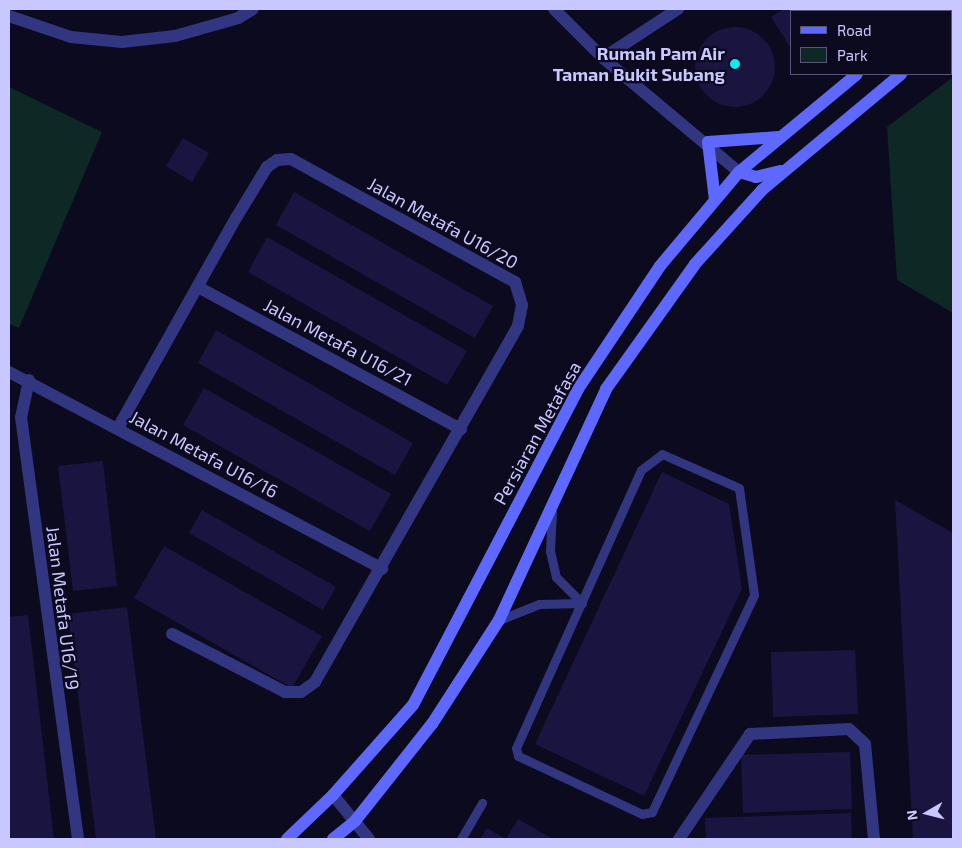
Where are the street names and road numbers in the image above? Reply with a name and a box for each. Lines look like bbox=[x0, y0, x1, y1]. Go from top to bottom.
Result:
street label: Jalan Metafa U16/20 bbox=[364, 173, 522, 273]
street label: Jalan Metafa U16/21 bbox=[260, 294, 416, 390]
street label: Persiaran Metafasa bbox=[489, 358, 585, 508]
street label: Jalan Metafa U16/16 bbox=[126, 406, 282, 502]
street label: Jalan Metafa U16/19 bbox=[42, 525, 84, 691]

